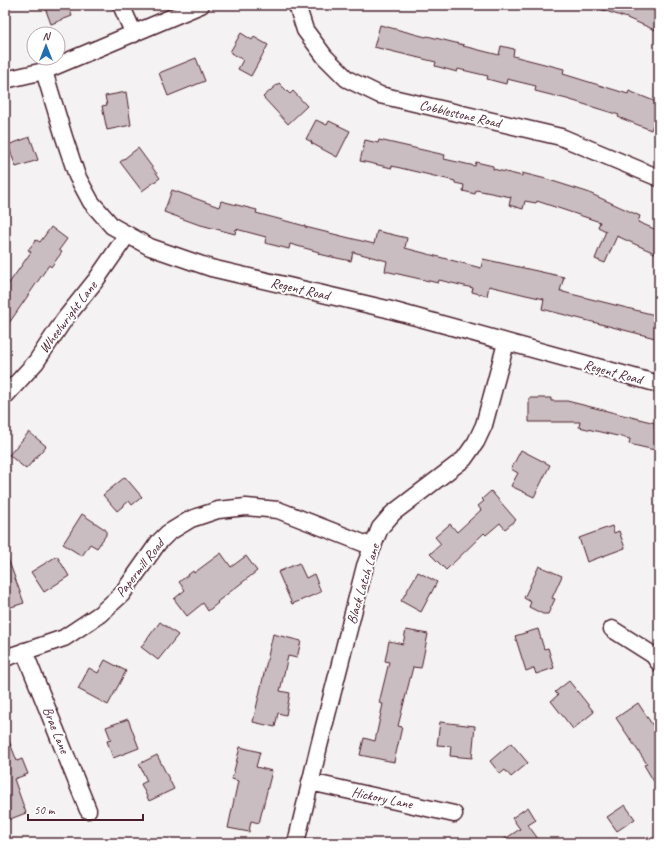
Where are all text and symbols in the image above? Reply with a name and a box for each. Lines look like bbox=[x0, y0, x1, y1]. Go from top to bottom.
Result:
north arrow bbox=[26, 26, 66, 66]
text: N bbox=[43, 29, 52, 43]
street label: Cobblestone Road bbox=[418, 96, 505, 132]
street label: Regent Road bbox=[269, 274, 333, 305]
street label: Wheelwright Lane bbox=[35, 277, 101, 356]
street label: Regent Road bbox=[582, 356, 646, 389]
street label: Papermill Road bbox=[112, 534, 169, 600]
street label: Black Latch Lane bbox=[343, 541, 384, 626]
street label: Brae Lane bbox=[39, 704, 74, 757]
street label: Hickory Lane bbox=[350, 783, 415, 813]
scale bar bbox=[28, 796, 143, 822]
text: 50 m bbox=[34, 802, 56, 818]

